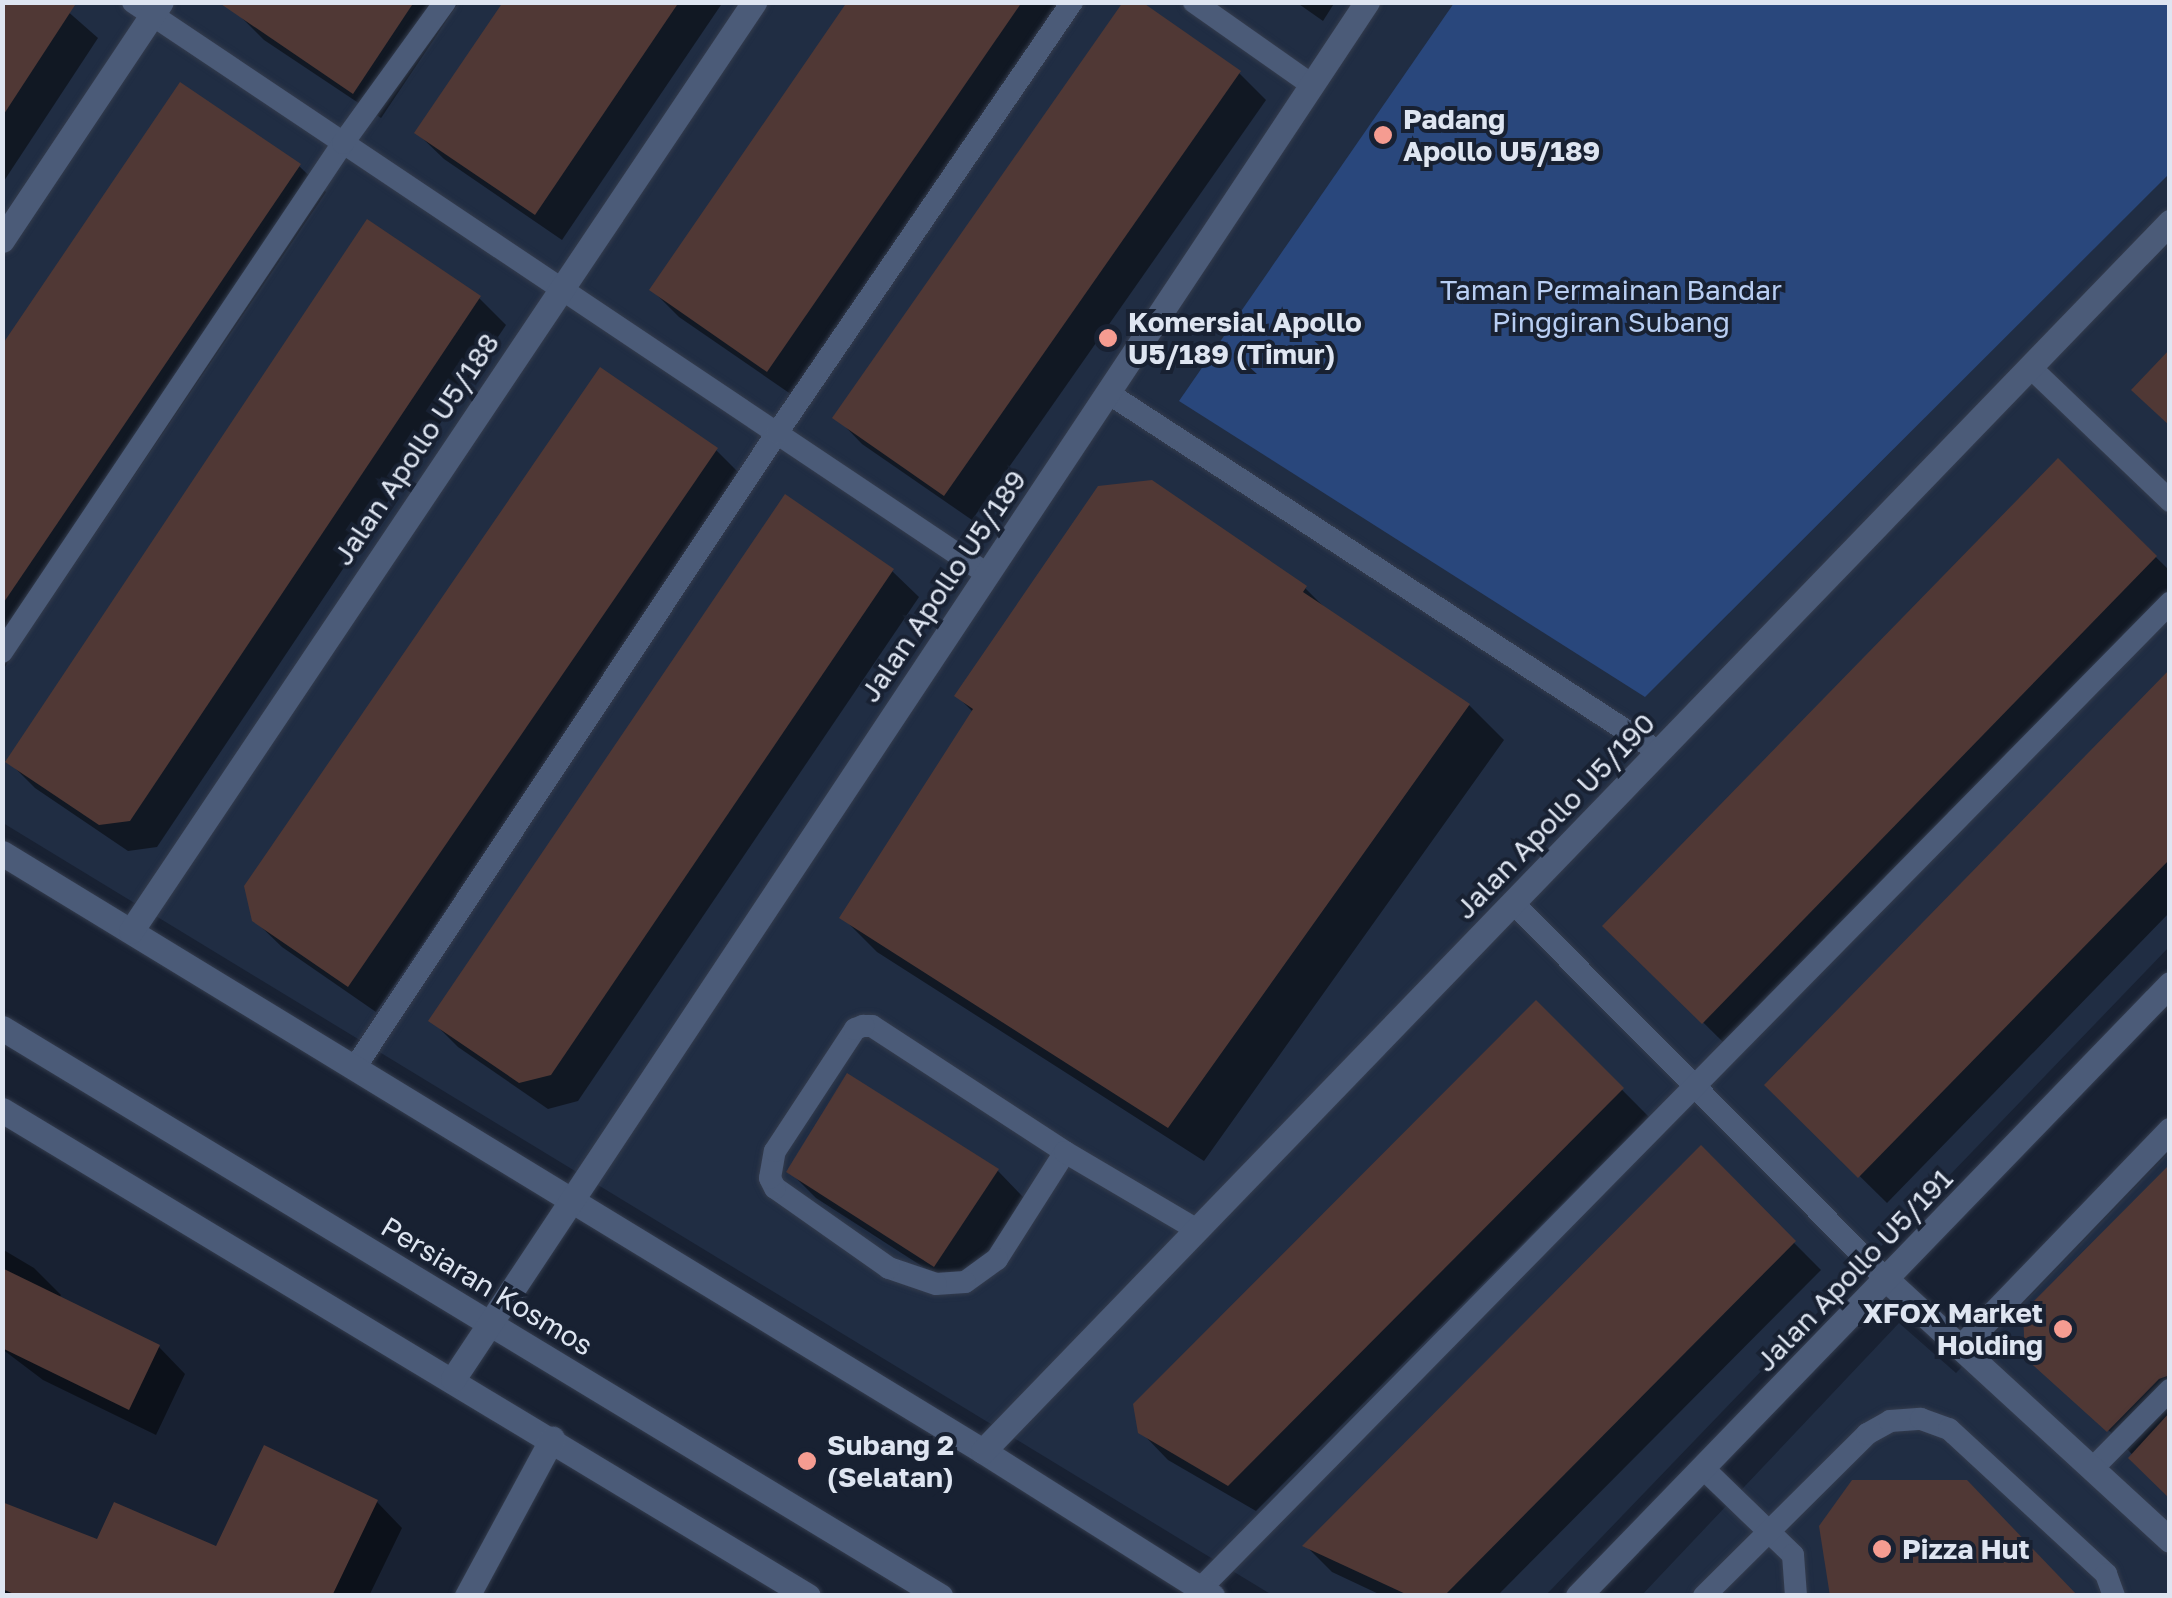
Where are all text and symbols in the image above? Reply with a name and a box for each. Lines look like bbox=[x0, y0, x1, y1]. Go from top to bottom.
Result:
place label: Padang Apollo U5/189 bbox=[1403, 102, 1600, 168]
marker: Padang Apollo U5/189 bbox=[1372, 124, 1394, 146]
park label: Taman Permainan Bandar Pinggiran Subang bbox=[1440, 273, 1782, 339]
place label: Komersial Apollo U5/189 (Timur) bbox=[1128, 305, 1362, 371]
street label: Jalan Apollo U5/188 bbox=[326, 327, 506, 571]
marker: Komersial Apollo U5/189 (Timur) bbox=[1097, 327, 1119, 349]
street label: Jalan Apollo U5/189 bbox=[853, 464, 1033, 708]
street label: Jalan Apollo U5/190 bbox=[1448, 706, 1662, 926]
street label: Jalan Apollo U5/191 bbox=[1749, 1162, 1959, 1378]
street label: Persiaran Kosmos bbox=[375, 1210, 599, 1362]
place label: XFOX Market Holding bbox=[1863, 1296, 2043, 1362]
marker: XFOX Market Holding bbox=[2052, 1318, 2074, 1340]
place label: Subang 2 (Selatan) bbox=[827, 1428, 954, 1494]
marker: Subang 2 (Selatan) bbox=[796, 1450, 818, 1472]
place label: Pizza Hut bbox=[1902, 1532, 2030, 1566]
marker: Pizza Hut bbox=[1871, 1538, 1893, 1560]

